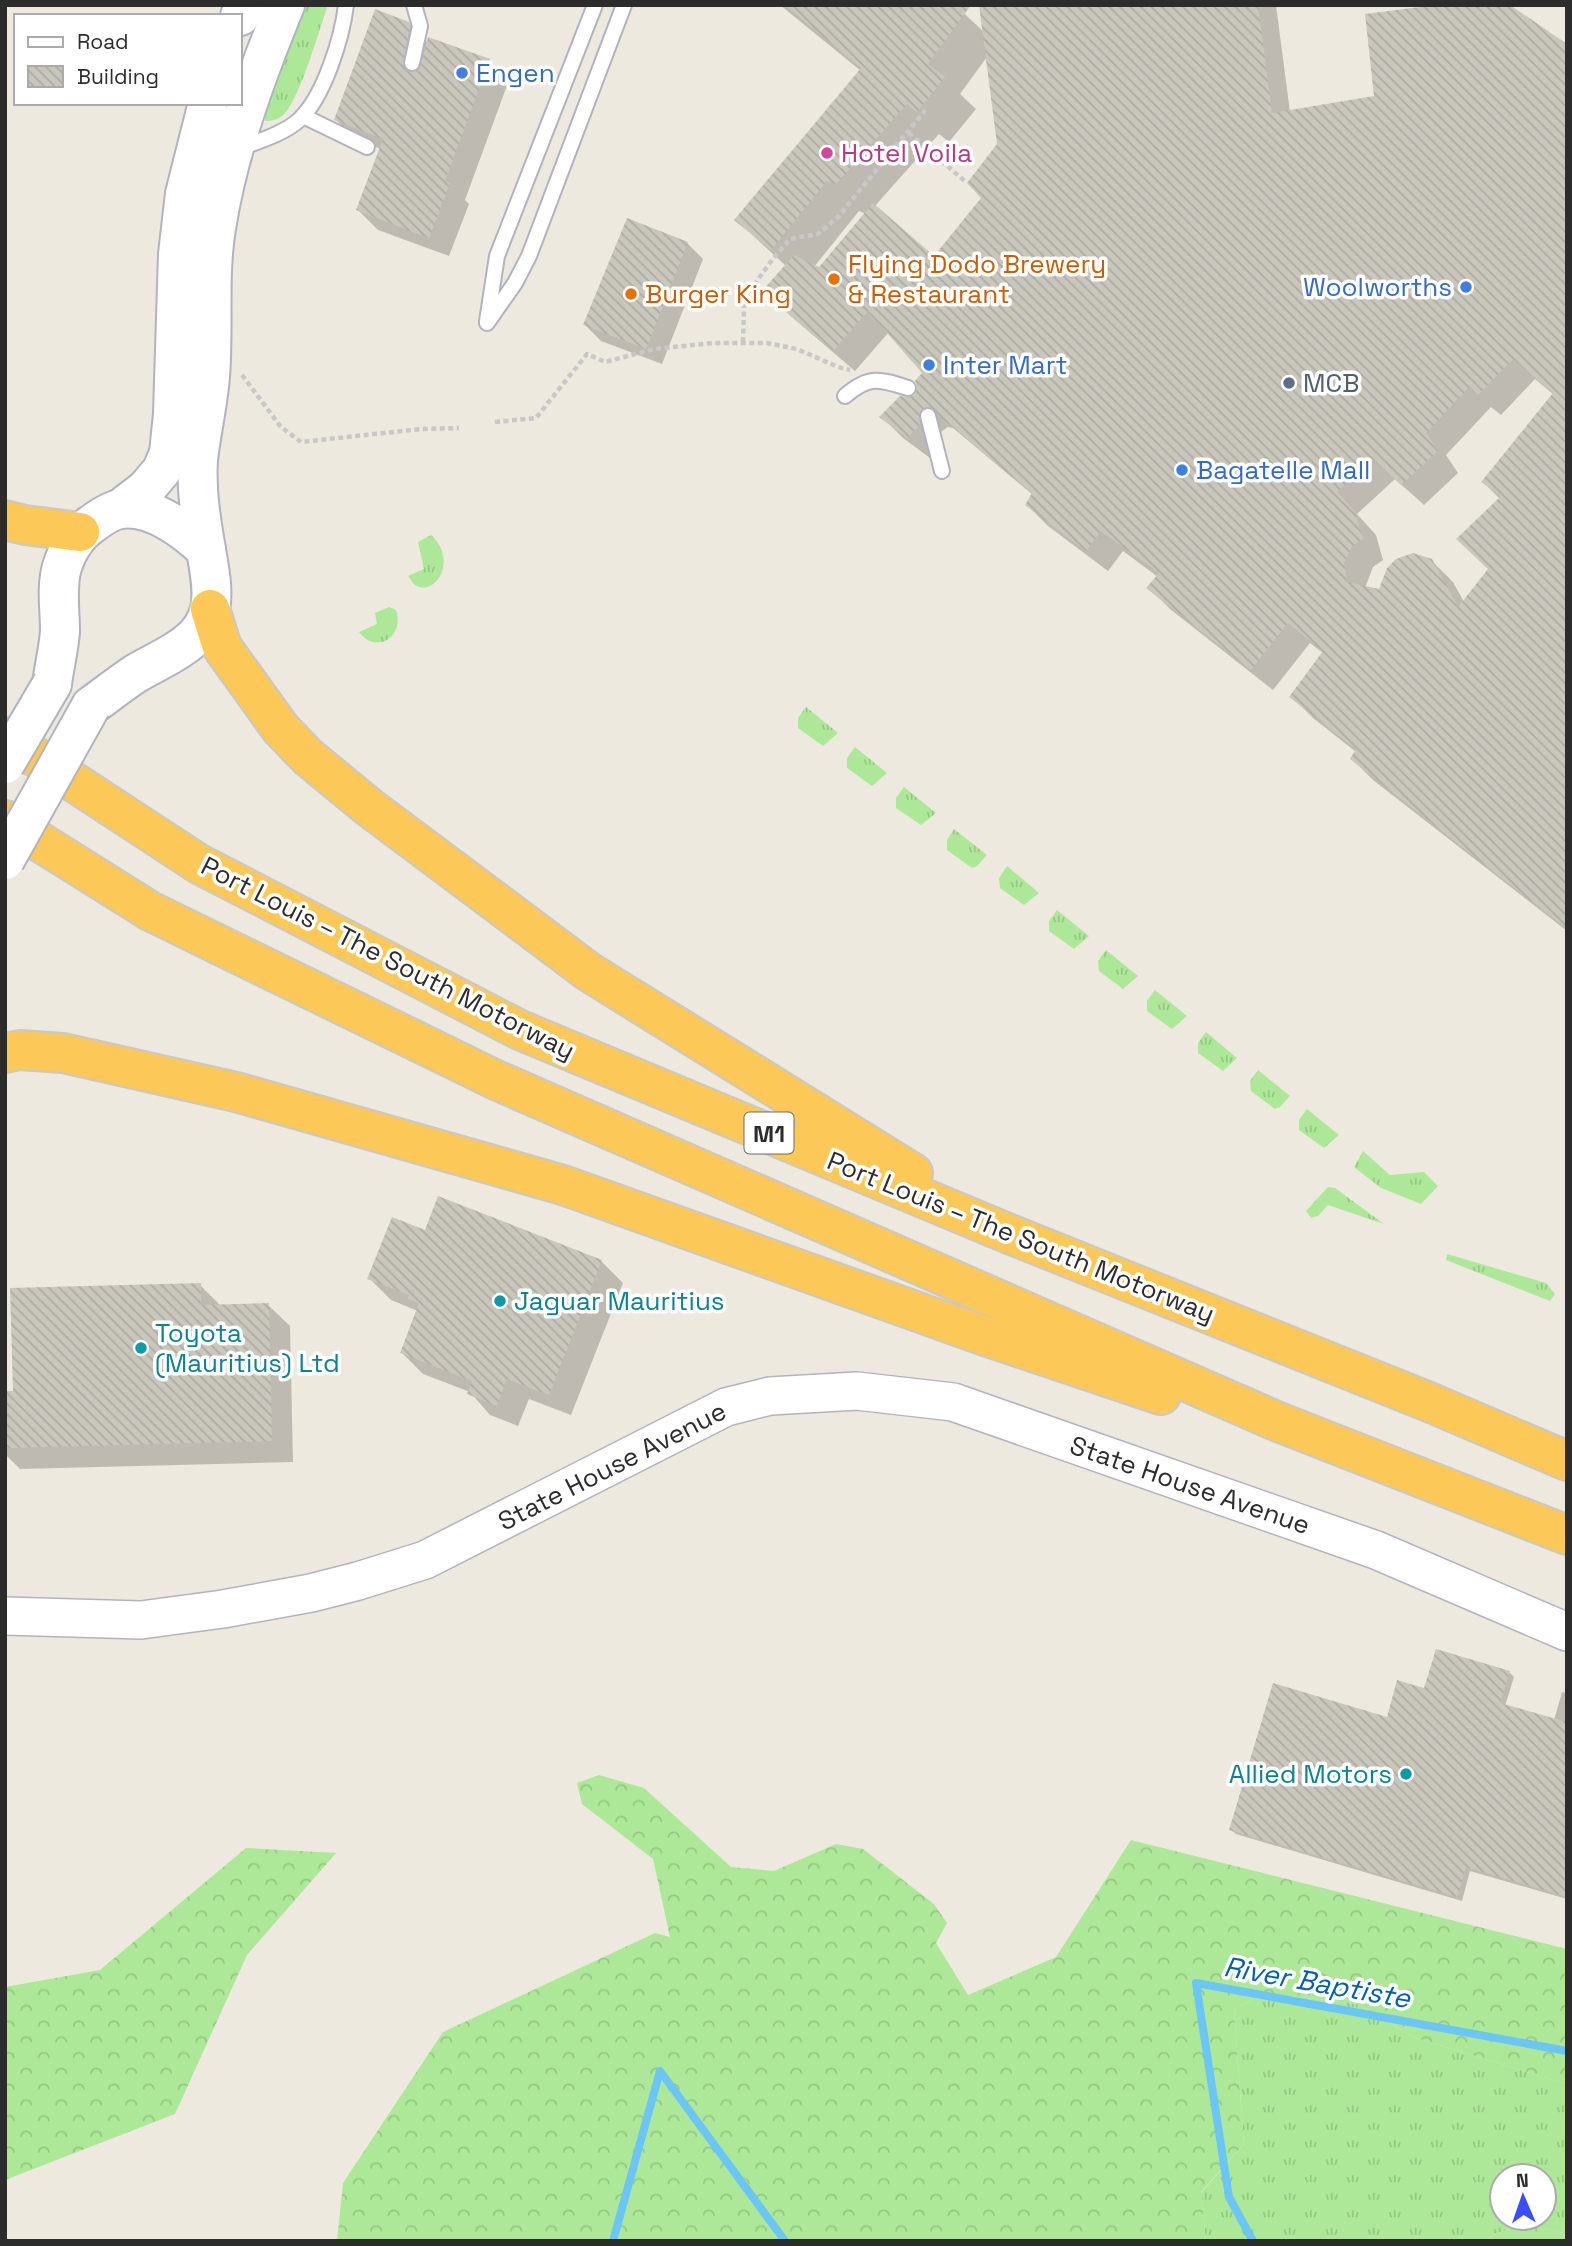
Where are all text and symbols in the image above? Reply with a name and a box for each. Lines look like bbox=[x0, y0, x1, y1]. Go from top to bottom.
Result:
legend bbox=[14, 14, 242, 105]
text: Road bbox=[77, 28, 129, 55]
place label: Engen bbox=[476, 56, 555, 90]
text: Building bbox=[77, 63, 159, 90]
marker: Engen bbox=[454, 65, 470, 81]
place label: Hotel Voila bbox=[841, 136, 972, 170]
marker: Hotel Voila bbox=[819, 145, 835, 161]
place label: Flying Dodo Brewery & Restaurant bbox=[848, 247, 1106, 311]
place label: Woolworths bbox=[1303, 270, 1452, 304]
marker: Flying Dodo Brewery & Restaurant bbox=[826, 271, 842, 287]
place label: Burger King bbox=[645, 277, 791, 311]
marker: Woolworths bbox=[1458, 279, 1474, 295]
marker: Burger King bbox=[623, 286, 639, 302]
place label: Inter Mart bbox=[943, 348, 1068, 382]
marker: Inter Mart bbox=[921, 357, 937, 373]
place label: MCB bbox=[1303, 366, 1359, 400]
marker: MCB bbox=[1281, 375, 1297, 391]
place label: Bagatelle Mall bbox=[1196, 453, 1370, 487]
marker: Bagatelle Mall bbox=[1174, 462, 1190, 478]
street label: Port Louis – The South Motorway bbox=[195, 849, 581, 1067]
road number: M1 bbox=[744, 1112, 794, 1154]
street label: Port Louis – The South Motorway bbox=[822, 1143, 1220, 1331]
place label: Jaguar Mauritius bbox=[514, 1284, 725, 1318]
marker: Jaguar Mauritius bbox=[492, 1293, 508, 1309]
place label: Toyota (Mauritius) Ltd bbox=[155, 1316, 340, 1380]
marker: Toyota (Mauritius) Ltd bbox=[133, 1340, 149, 1356]
street label: State House Avenue bbox=[492, 1394, 732, 1538]
street label: State House Avenue bbox=[1065, 1428, 1315, 1542]
place label: Allied Motors bbox=[1229, 1757, 1392, 1791]
marker: Allied Motors bbox=[1398, 1766, 1414, 1782]
water label: River Baptiste bbox=[1221, 1948, 1414, 2016]
north arrow bbox=[1488, 2162, 1558, 2232]
text: N bbox=[1516, 2168, 1529, 2193]

